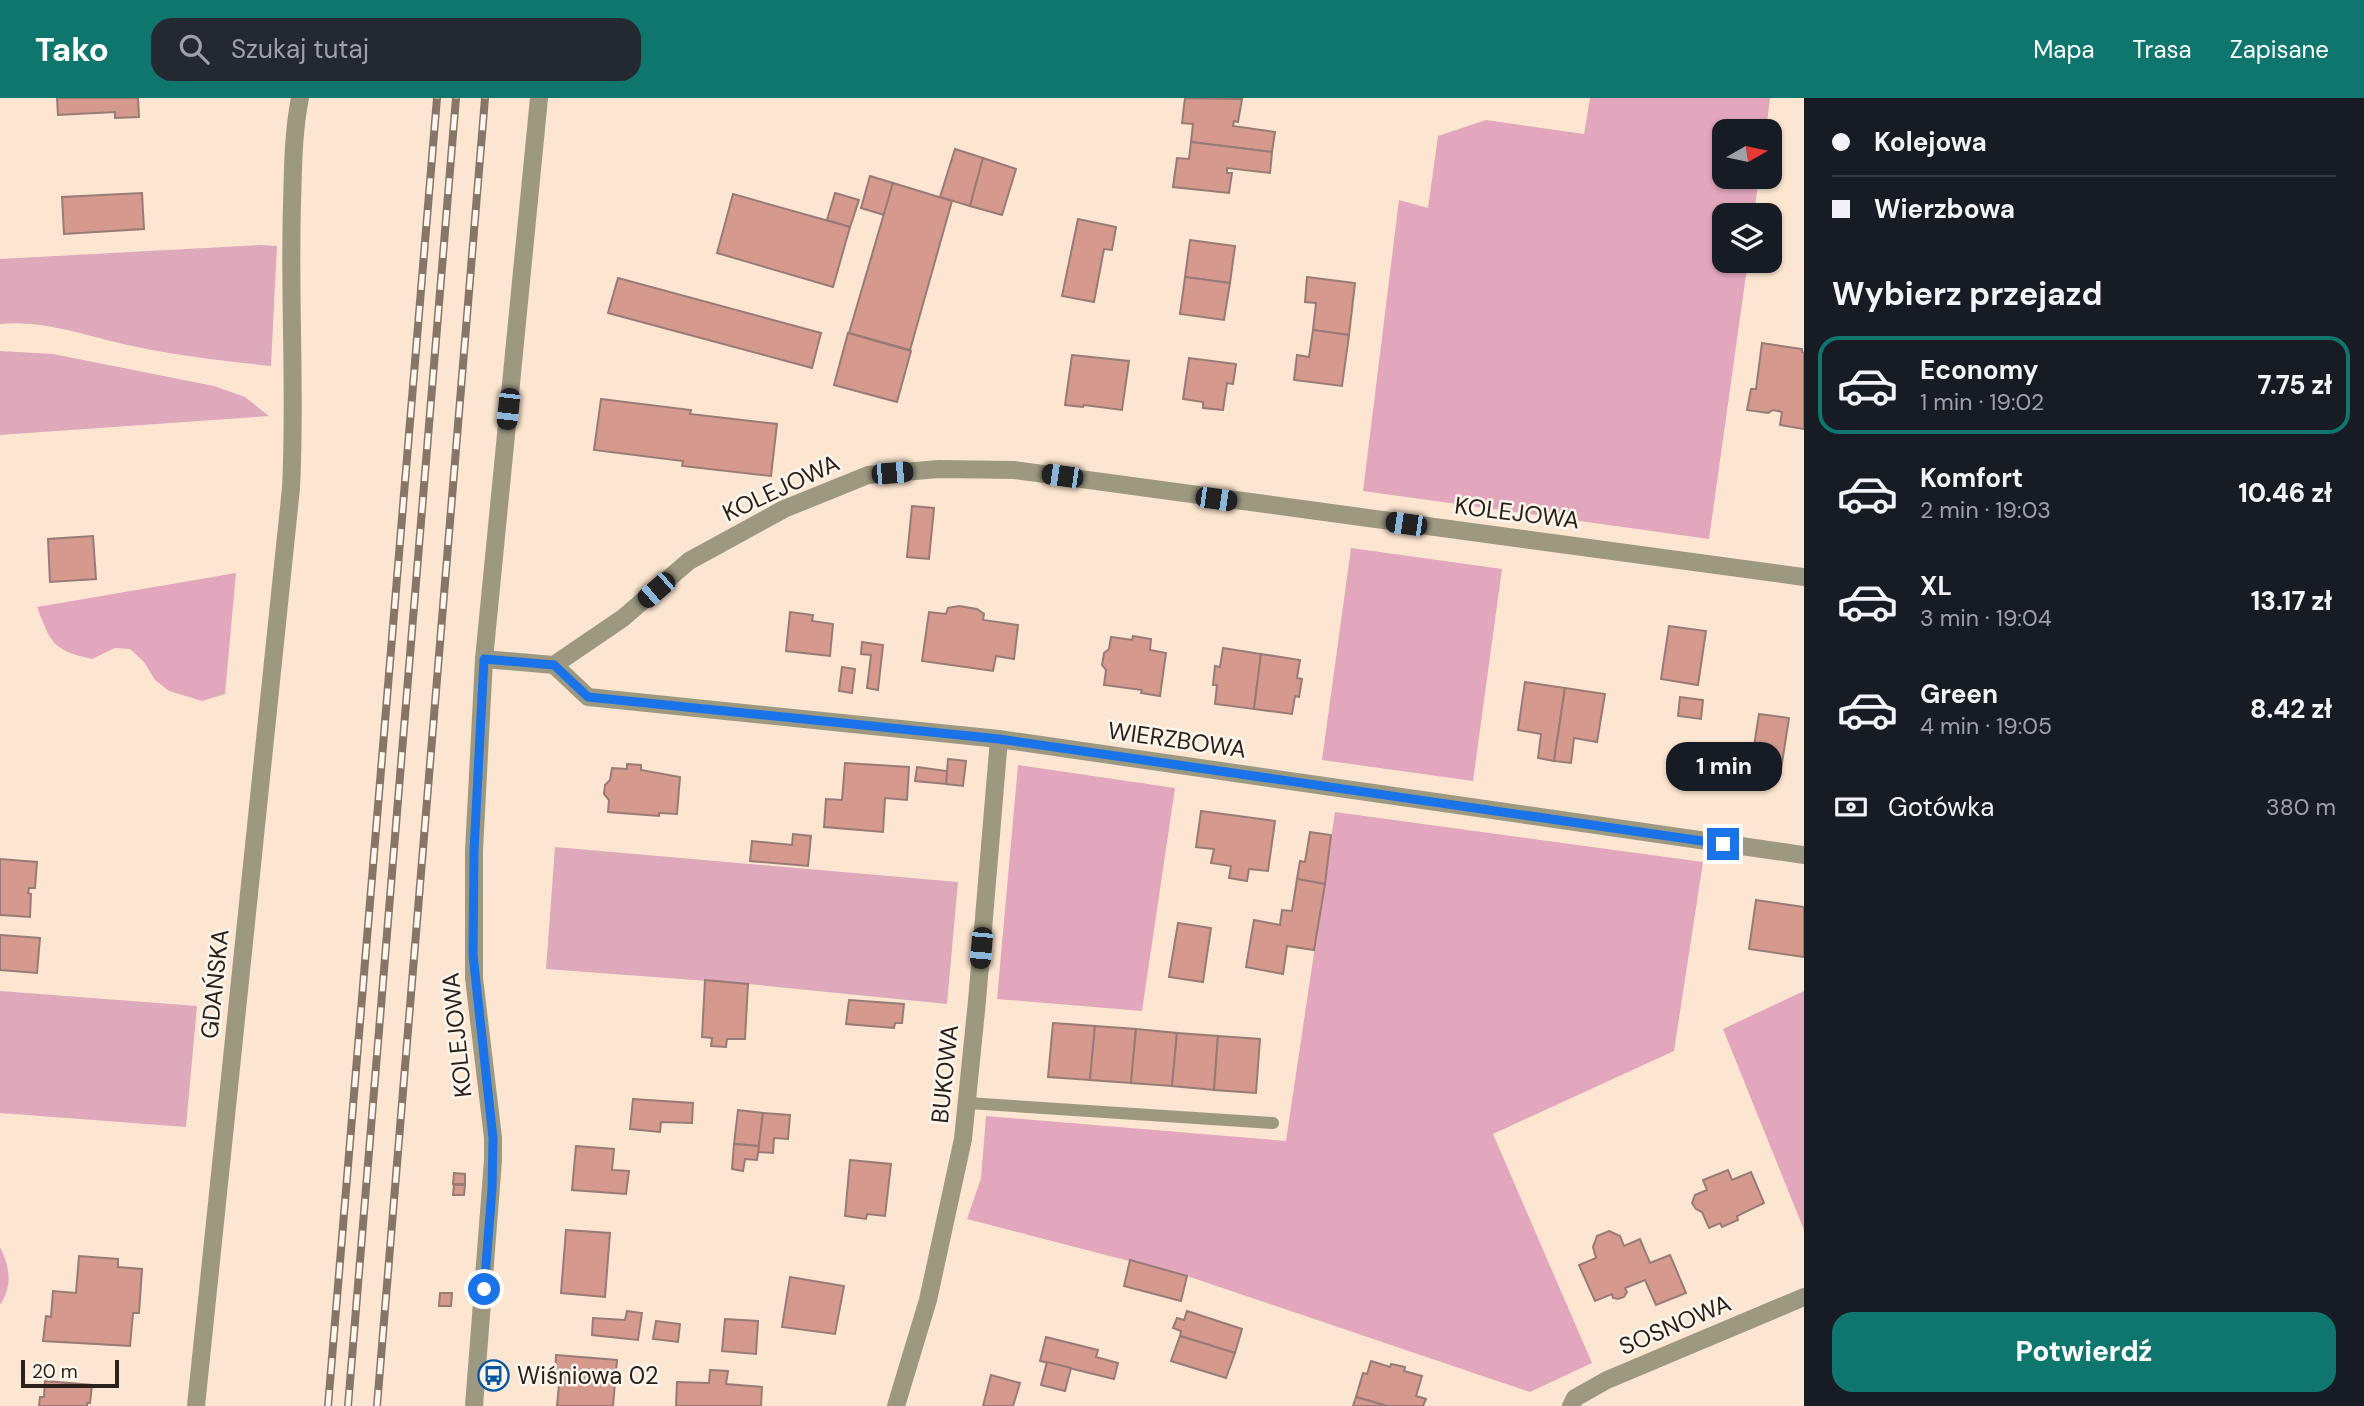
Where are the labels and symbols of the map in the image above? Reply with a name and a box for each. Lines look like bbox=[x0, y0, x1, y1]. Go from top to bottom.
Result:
north arrow bbox=[1712, 119, 1782, 189]
car bbox=[496, 387, 521, 431]
street label: KOLEJOWA bbox=[717, 447, 844, 528]
car bbox=[871, 461, 914, 485]
car bbox=[1040, 463, 1085, 489]
car bbox=[1194, 486, 1239, 512]
street label: KOLEJOWA bbox=[1453, 489, 1581, 536]
car bbox=[1384, 511, 1429, 537]
car bbox=[634, 568, 679, 612]
street label: WIERZBOWA bbox=[1106, 714, 1248, 765]
callout: 1 min bbox=[1665, 742, 1781, 792]
route end bbox=[1707, 828, 1739, 860]
car bbox=[969, 926, 994, 970]
street label: GDAŃSKA bbox=[193, 928, 236, 1040]
street label: KOLEJOWA bbox=[435, 971, 478, 1099]
street label: BUKOWA bbox=[924, 1023, 965, 1125]
route start bbox=[468, 1273, 500, 1305]
street label: SOSNOWA bbox=[1614, 1287, 1735, 1362]
scale bar bbox=[21, 1357, 119, 1389]
bus stop icon: Wiśniowa 02 bbox=[477, 1359, 511, 1393]
place label: Wiśniowa 02 bbox=[517, 1360, 659, 1391]

